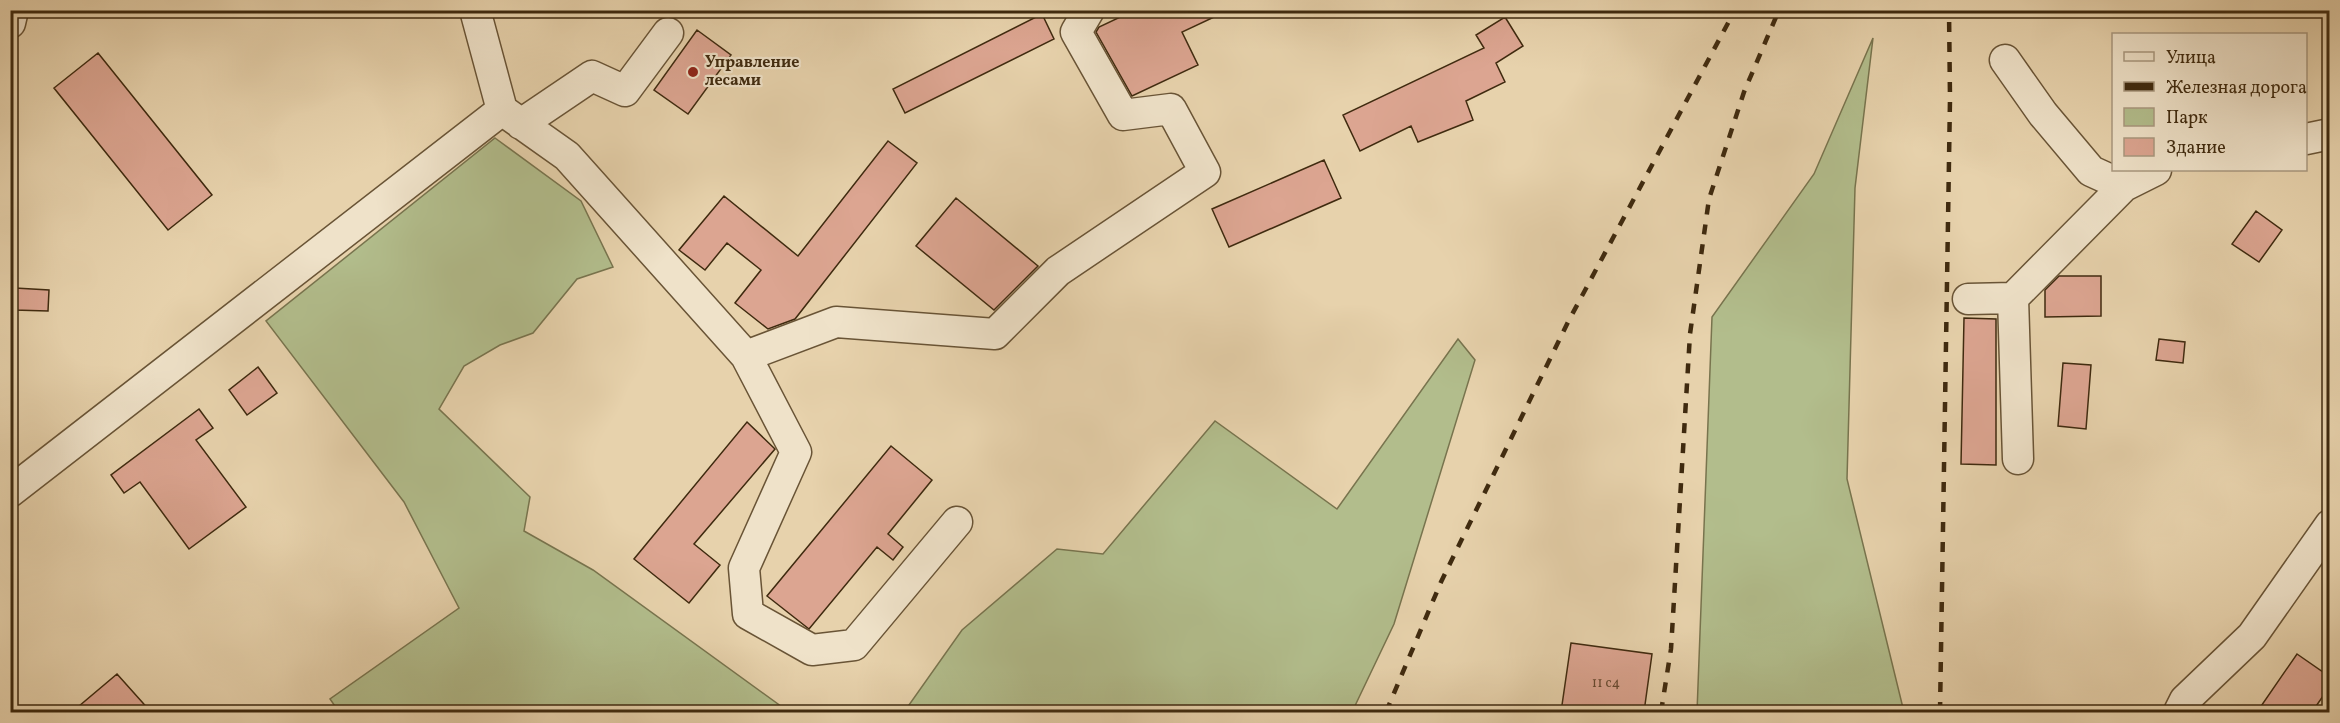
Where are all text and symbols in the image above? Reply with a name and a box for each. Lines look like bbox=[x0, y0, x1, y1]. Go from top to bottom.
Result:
legend bbox=[2112, 33, 2307, 171]
text: Улица bbox=[2166, 46, 2216, 71]
place label: Управление лесами bbox=[705, 52, 799, 92]
marker: Управление лесами bbox=[686, 65, 700, 79]
text: Железная дорога bbox=[2166, 76, 2307, 101]
text: Парк bbox=[2166, 106, 2208, 131]
text: Здание bbox=[2166, 136, 2226, 161]
house number: 11 с4 bbox=[1592, 674, 1620, 693]

